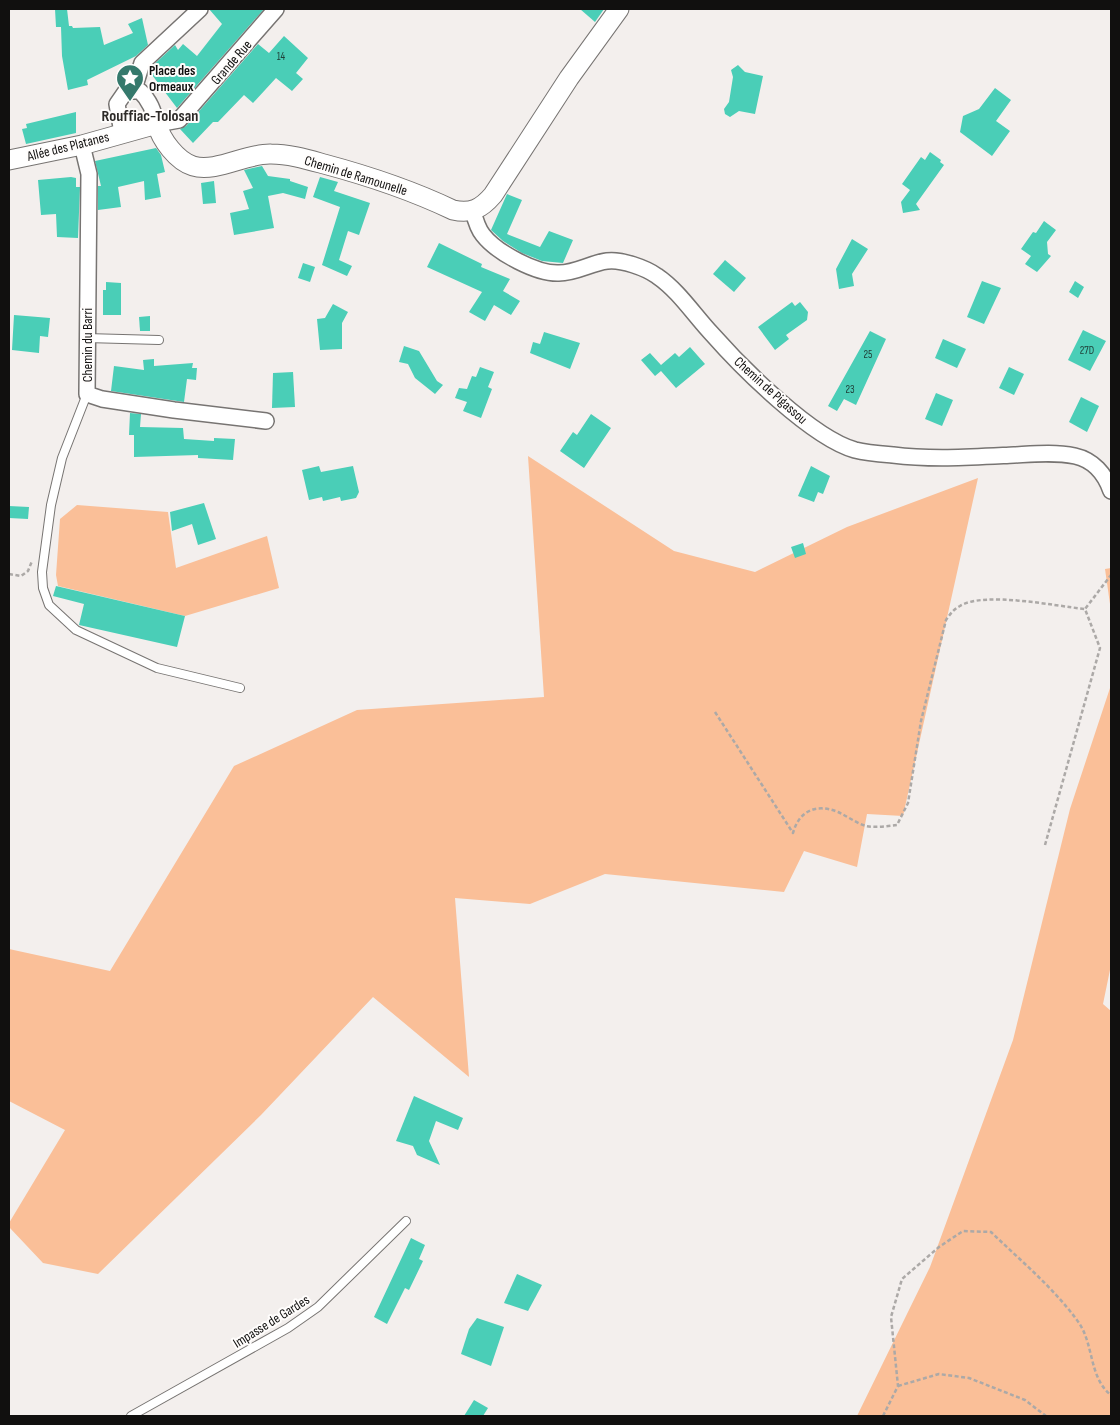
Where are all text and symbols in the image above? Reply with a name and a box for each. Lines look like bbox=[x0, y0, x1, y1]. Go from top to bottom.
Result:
street label: Grande Rue bbox=[207, 36, 255, 88]
house number: 14 bbox=[277, 50, 286, 63]
place label: Place des Ormeaux bbox=[149, 62, 195, 95]
place icon: Place des Ormeaux bbox=[115, 63, 145, 102]
district label: Rouffiac-Tolosan bbox=[102, 107, 198, 126]
street label: Allée des Platanes bbox=[24, 128, 111, 165]
street label: Chemin de Ramounelle bbox=[302, 152, 409, 199]
street label: Chemin du Barri bbox=[79, 308, 96, 382]
house number: 27D bbox=[1080, 344, 1094, 357]
house number: 25 bbox=[864, 348, 872, 361]
street label: Chemin de Pigassou bbox=[731, 353, 811, 428]
house number: 23 bbox=[845, 383, 855, 396]
street label: Impasse de Gardes bbox=[230, 1291, 313, 1352]

